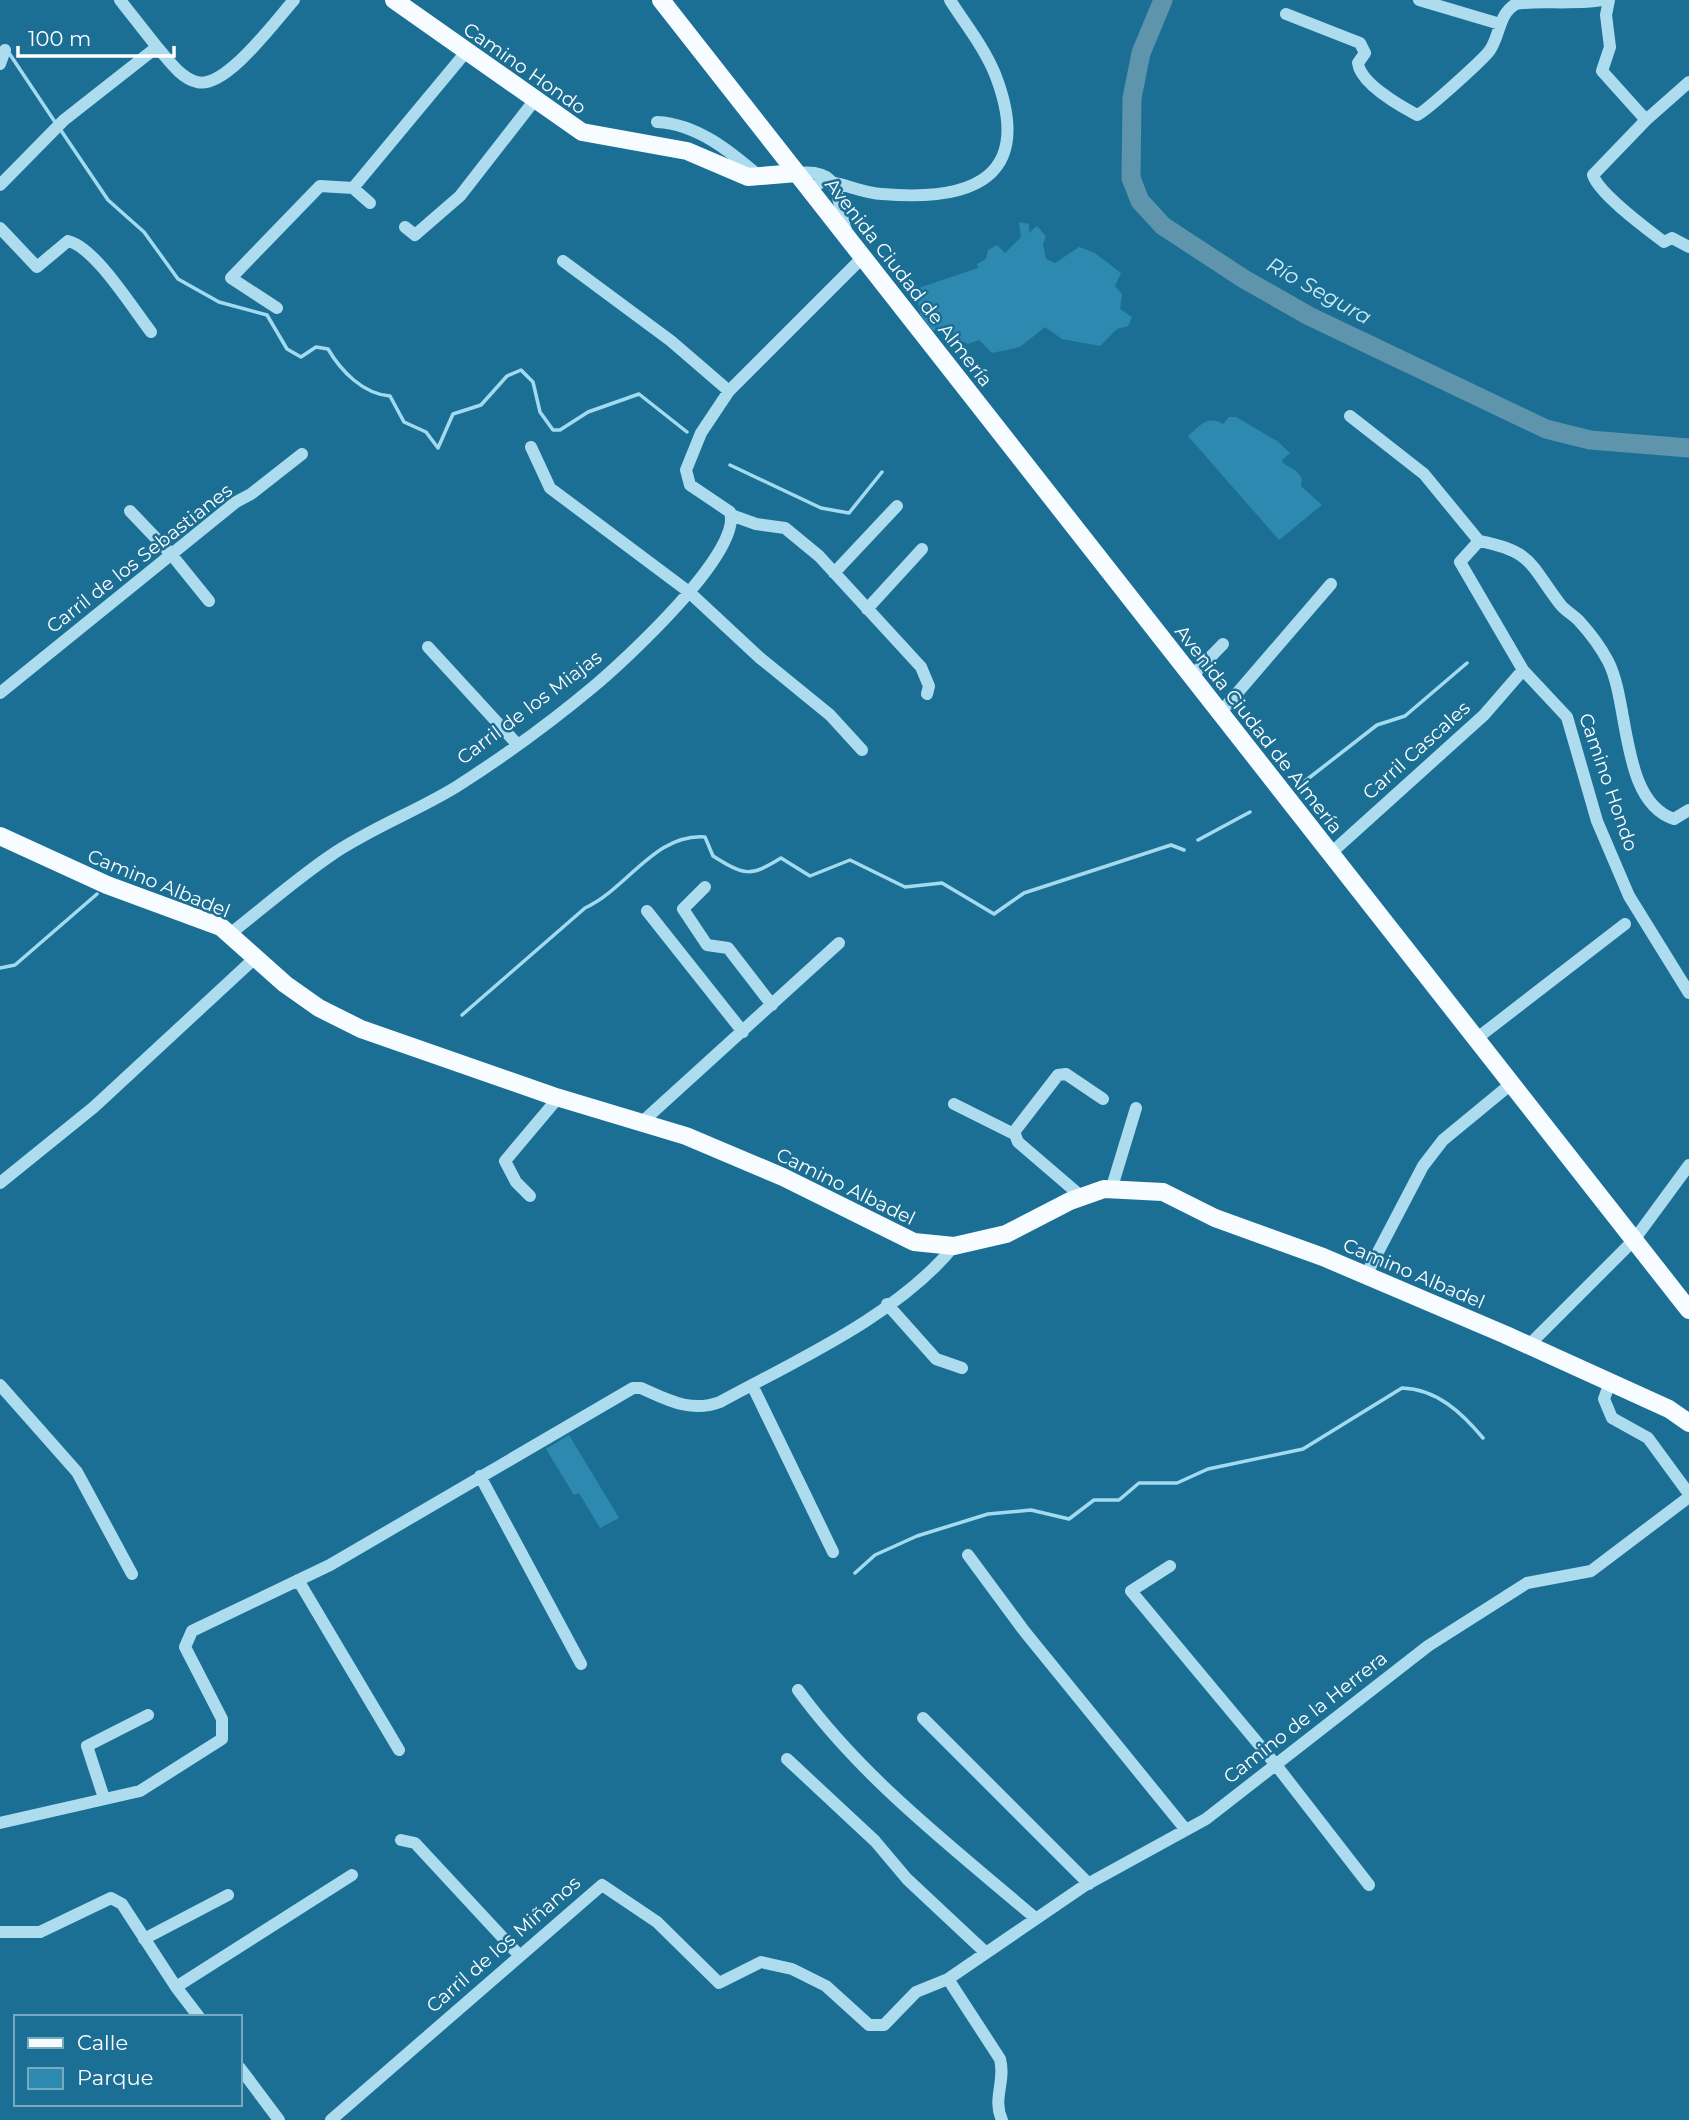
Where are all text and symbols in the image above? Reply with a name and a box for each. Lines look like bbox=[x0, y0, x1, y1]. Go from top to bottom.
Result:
scale bar bbox=[18, 14, 173, 58]
street label: Camino Hondo bbox=[459, 18, 591, 119]
text: 100 m bbox=[28, 26, 91, 51]
street label: Avenida Ciudad de Almería bbox=[820, 173, 997, 391]
water label: Río Segura bbox=[1262, 252, 1376, 330]
street label: Carril de los Sebastianes bbox=[42, 479, 237, 638]
street label: Avenida Ciudad de Almería bbox=[1170, 620, 1347, 838]
street label: Carril de los Miajas bbox=[452, 645, 606, 769]
street label: Carril Cascales bbox=[1358, 696, 1475, 805]
street label: Camino Hondo bbox=[1574, 710, 1643, 854]
street label: Camino Albadel bbox=[84, 844, 233, 923]
street label: Camino Albadel bbox=[773, 1143, 919, 1230]
street label: Camino Albadel bbox=[1339, 1233, 1488, 1314]
street label: Camino de la Herrera bbox=[1219, 1646, 1392, 1788]
street label: Carril de los Miñanos bbox=[422, 1871, 585, 2018]
legend bbox=[14, 2015, 242, 2106]
text: Calle bbox=[77, 2030, 128, 2055]
text: Parque bbox=[77, 2065, 153, 2090]

